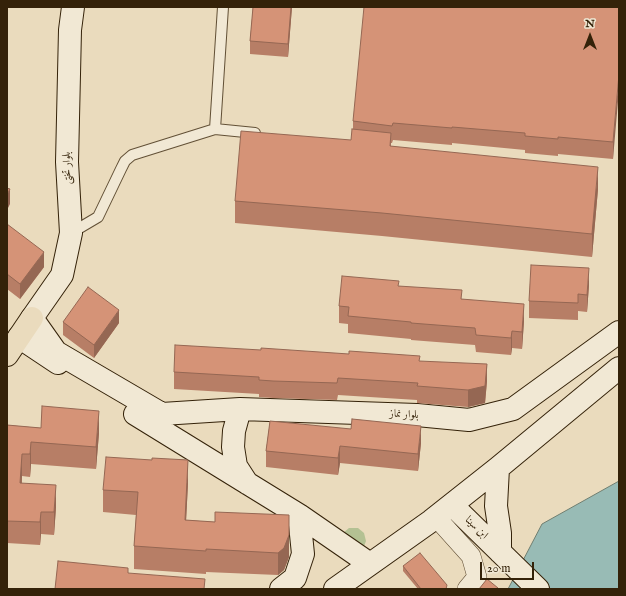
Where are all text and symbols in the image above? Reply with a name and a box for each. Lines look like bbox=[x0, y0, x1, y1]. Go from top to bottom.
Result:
north arrow bbox=[570, 16, 610, 56]
text: N bbox=[585, 17, 595, 31]
street label: بلوار تختی bbox=[61, 151, 75, 185]
street label: بلوار نماز bbox=[389, 408, 419, 422]
street label: ابن سینا bbox=[462, 514, 490, 542]
scale bar bbox=[482, 554, 536, 580]
text: 20 m bbox=[487, 561, 510, 576]

